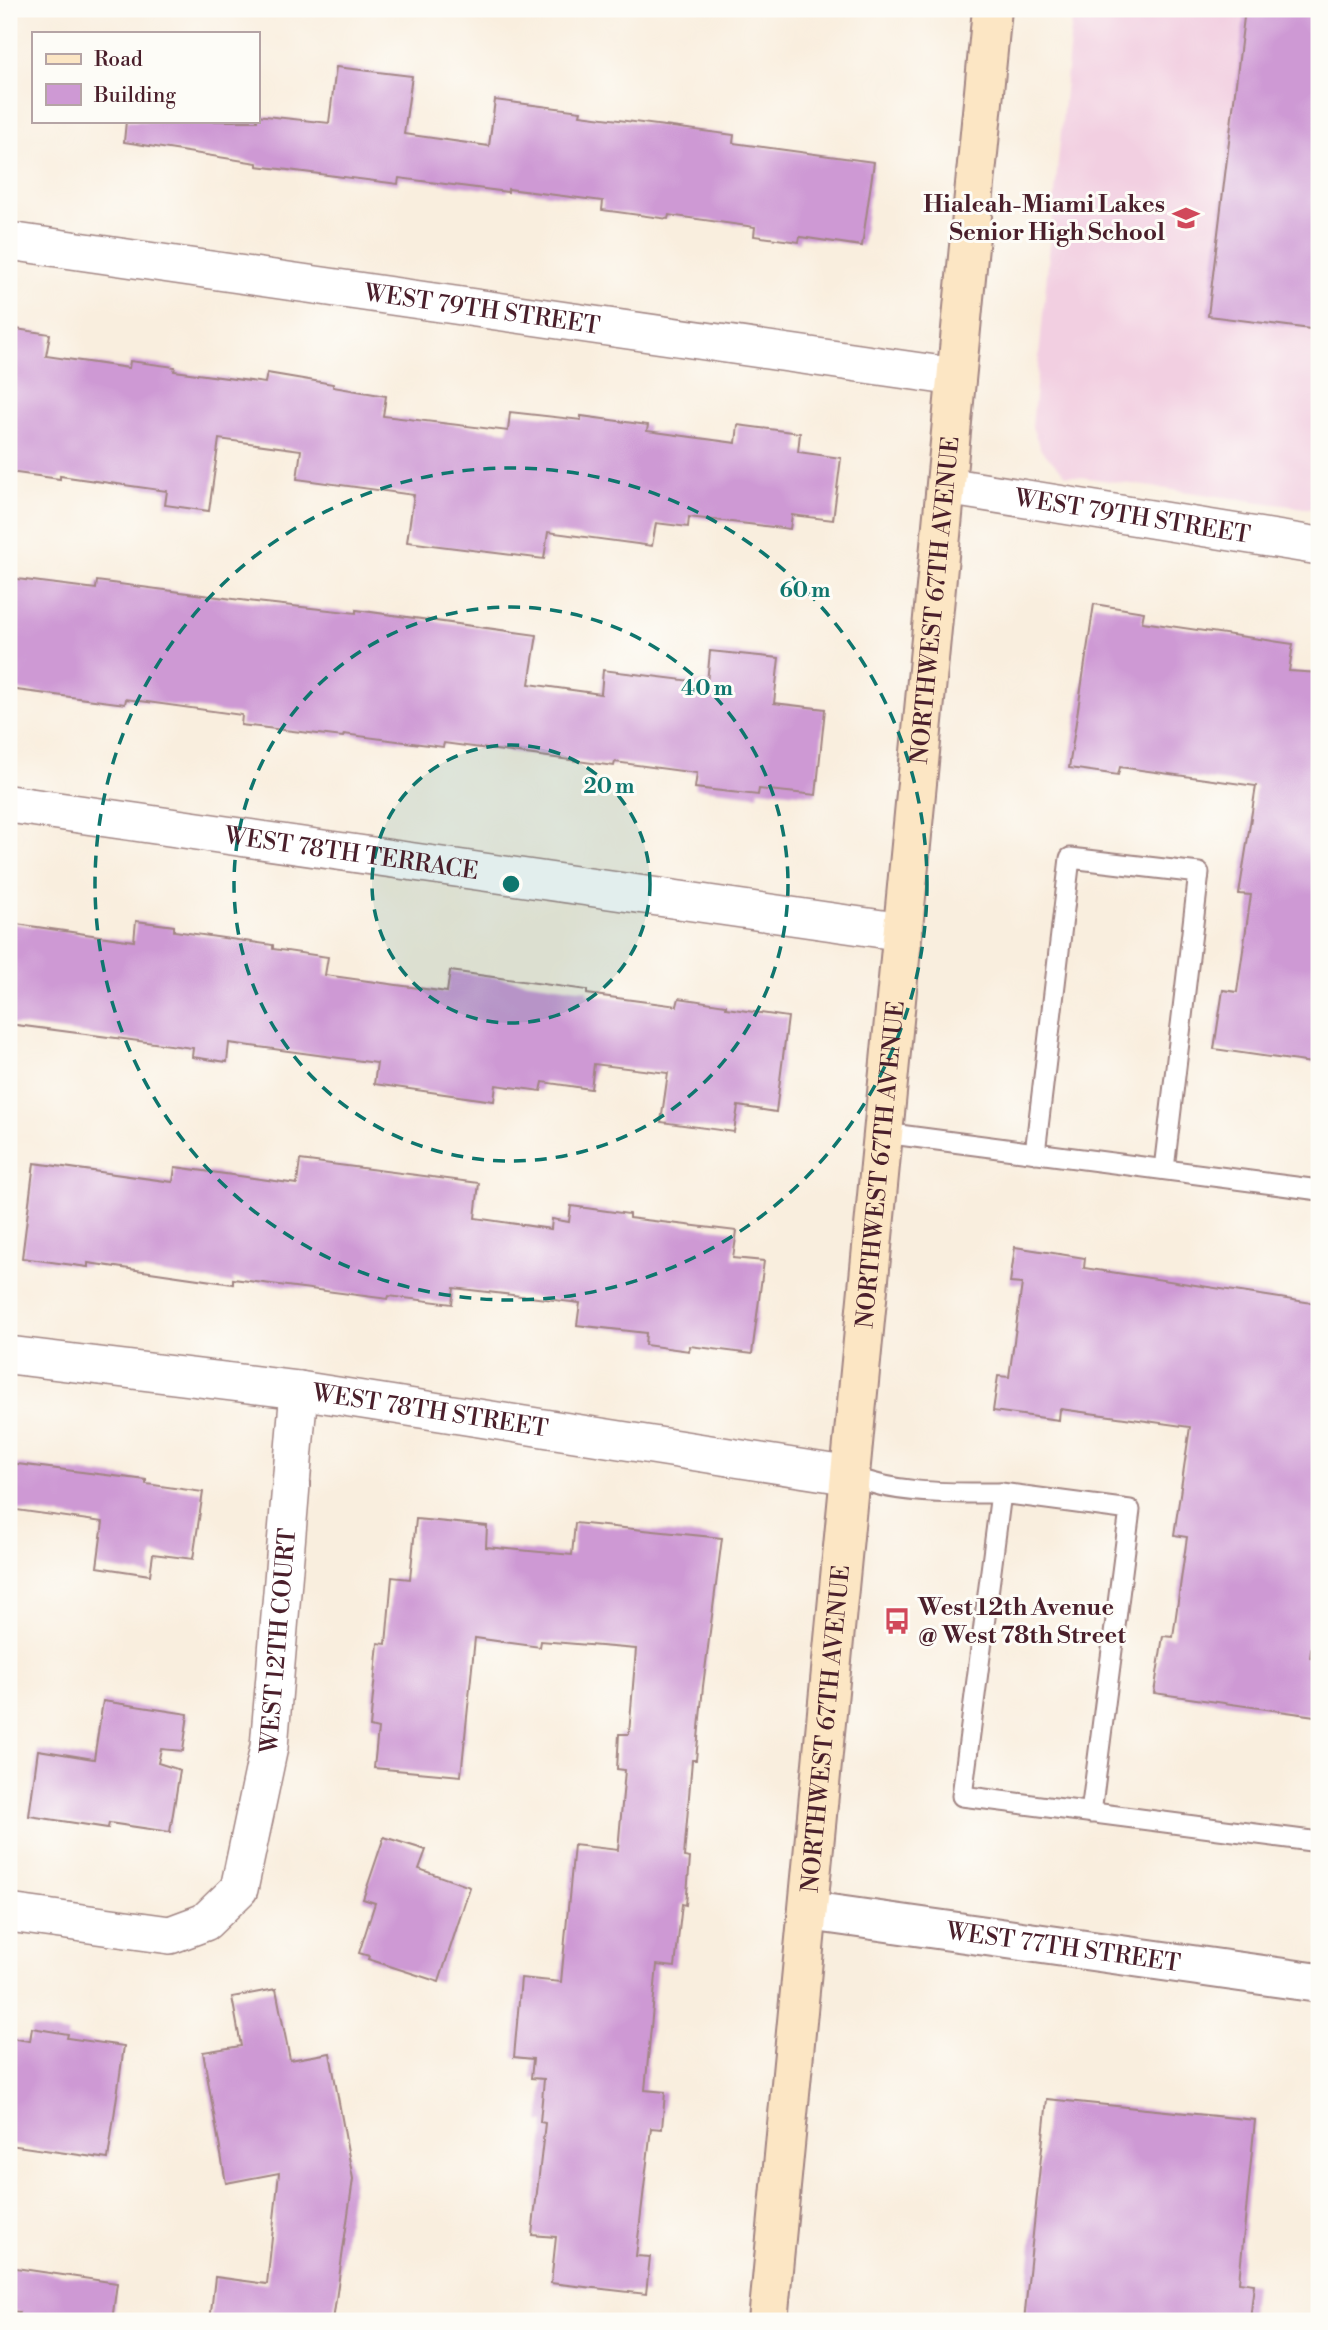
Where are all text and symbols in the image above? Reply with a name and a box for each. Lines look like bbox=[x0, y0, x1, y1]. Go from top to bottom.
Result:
legend bbox=[32, 32, 259, 122]
text: Road bbox=[94, 47, 143, 73]
text: Building bbox=[93, 83, 176, 109]
place label: Hialeah-Miami Lakes Senior High School bbox=[923, 190, 1165, 248]
school or university icon: Hialeah-Miami Lakes Senior High School bbox=[1171, 203, 1201, 233]
street label: WEST 79TH STREET bbox=[361, 278, 602, 342]
street label: NORTHWEST 67TH AVENUE bbox=[905, 435, 967, 765]
street label: WEST 79TH STREET bbox=[1012, 483, 1252, 551]
text: 60 m bbox=[780, 578, 830, 604]
text: 40 m bbox=[681, 676, 733, 702]
text: 20 m bbox=[584, 774, 634, 800]
street label: WEST 78TH TERRACE bbox=[222, 821, 480, 887]
centre of rings bbox=[499, 872, 523, 896]
street label: NORTHWEST 67TH AVENUE bbox=[850, 999, 912, 1330]
street label: WEST 78TH STREET bbox=[309, 1378, 550, 1445]
street label: WEST 12TH COURT bbox=[254, 1527, 303, 1756]
street label: NORTHWEST 67TH AVENUE bbox=[796, 1564, 857, 1894]
place label: West 12th Avenue @ West 78th Street bbox=[917, 1593, 1126, 1651]
bus stop icon: West 12th Avenue @ West 78th Street bbox=[882, 1606, 912, 1636]
street label: WEST 77TH STREET bbox=[943, 1916, 1182, 1979]

